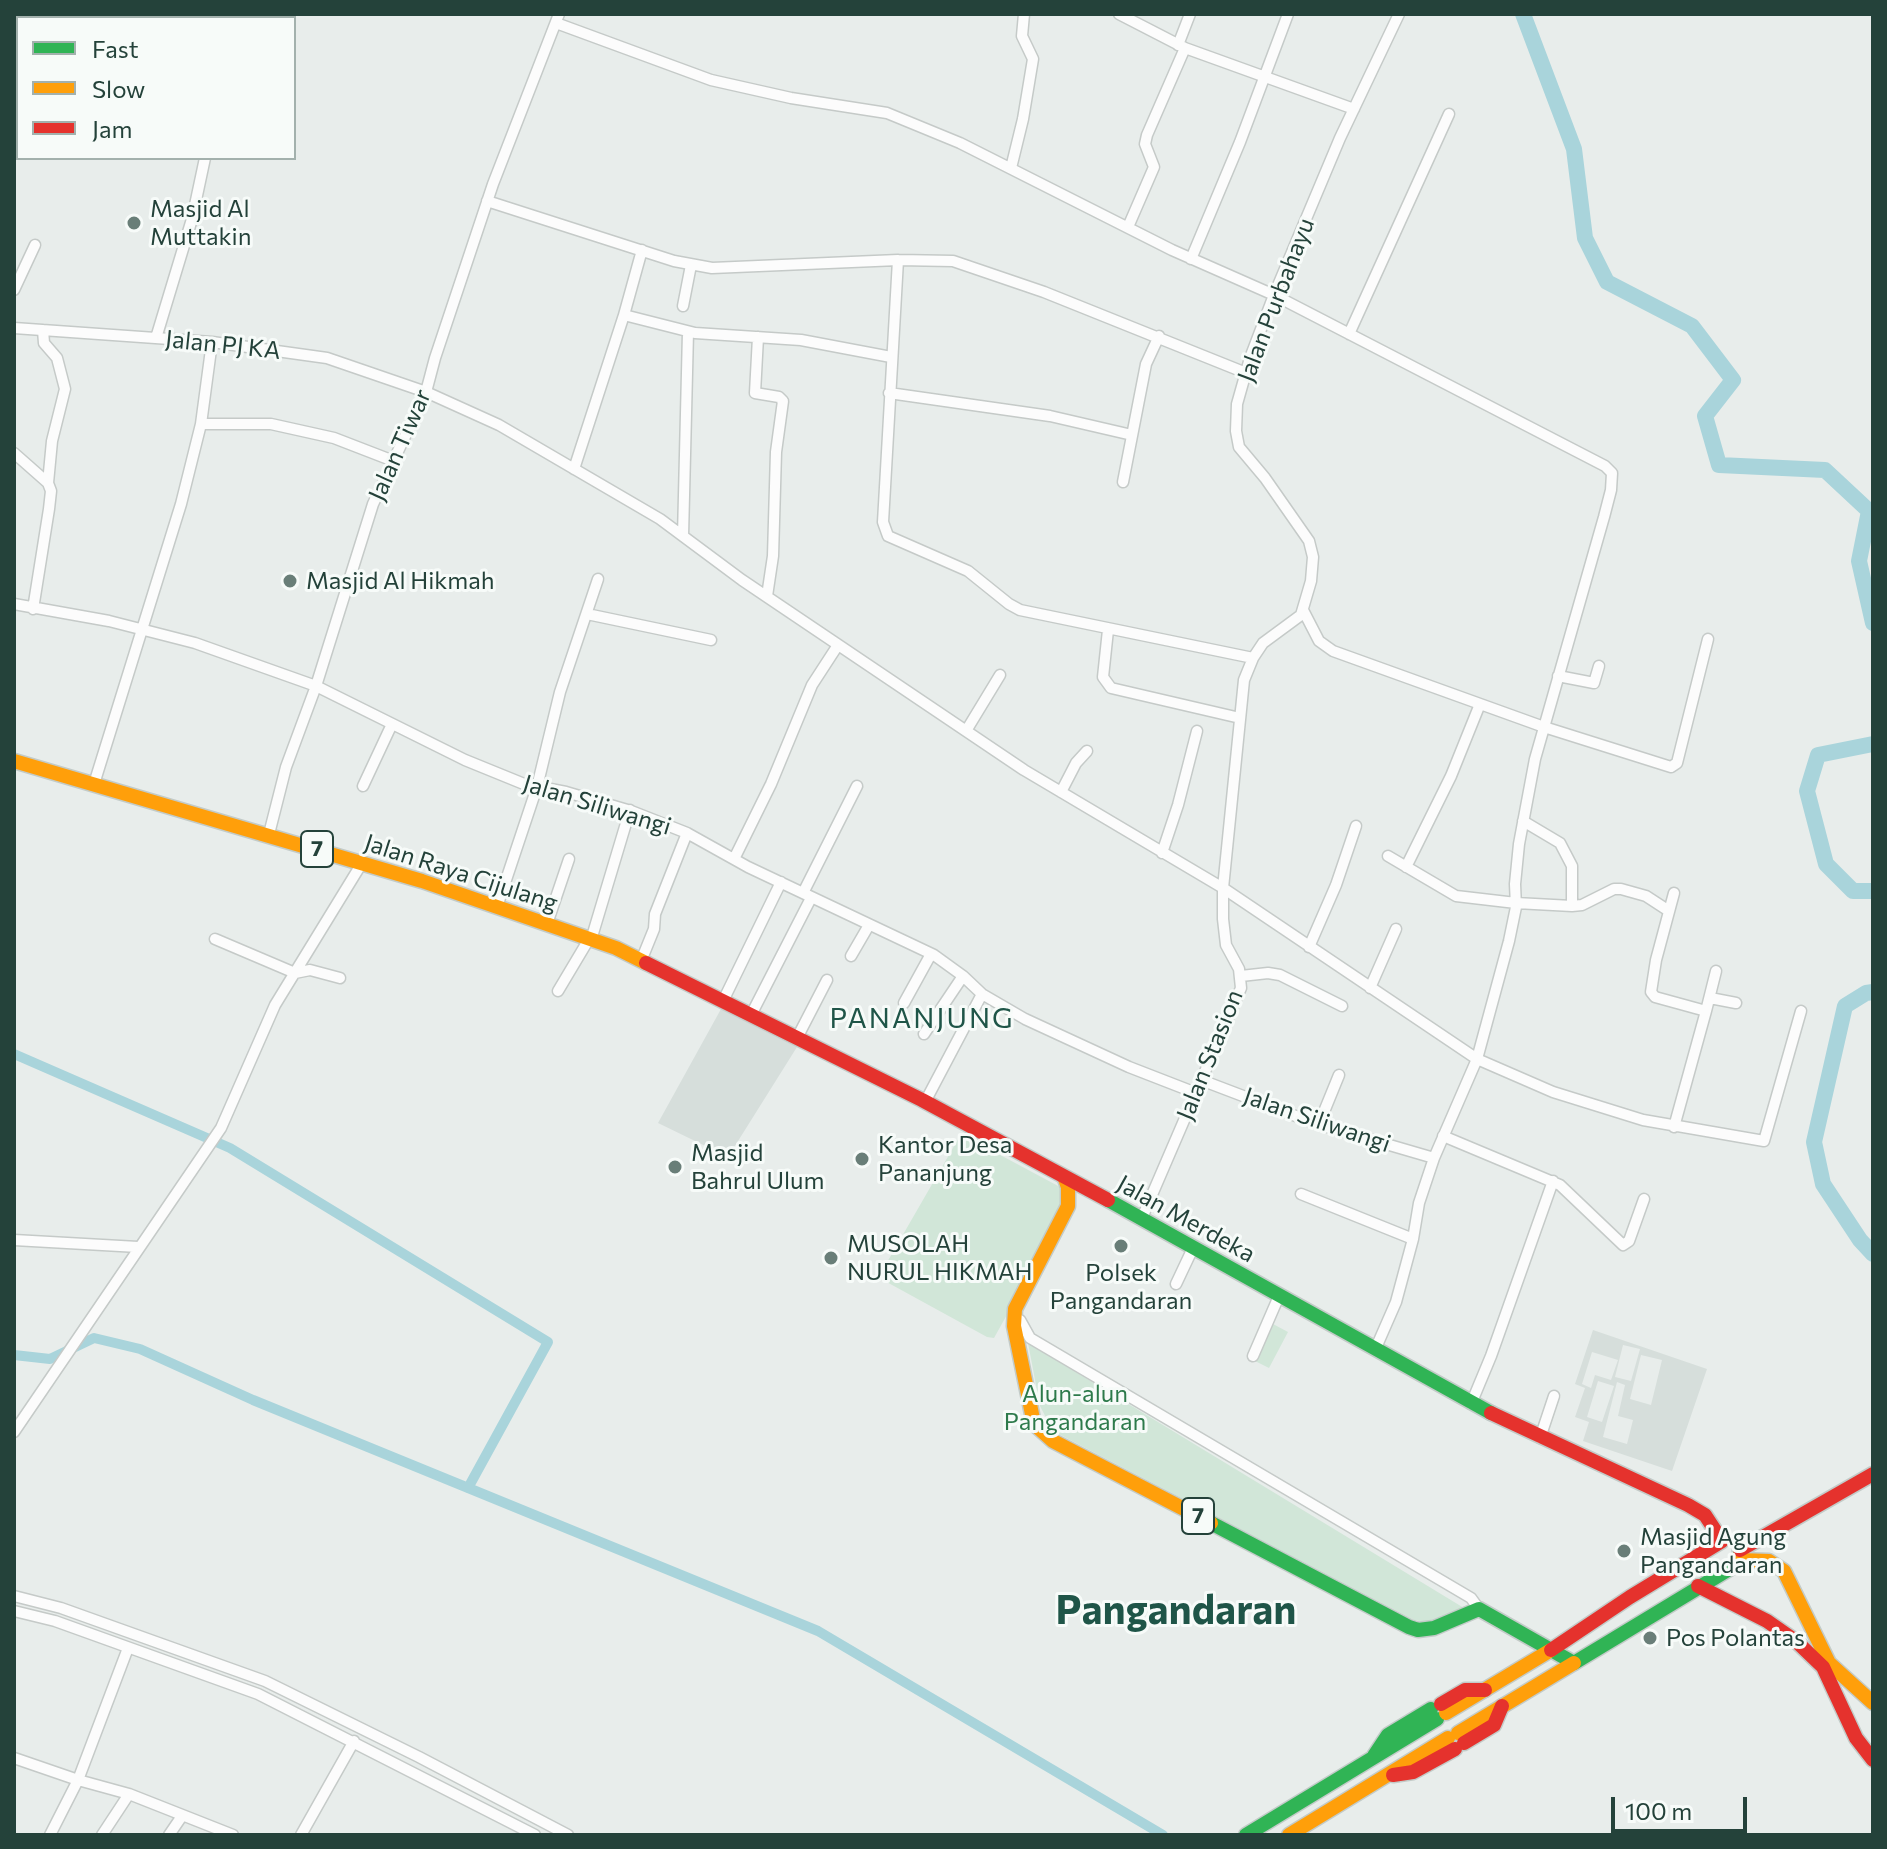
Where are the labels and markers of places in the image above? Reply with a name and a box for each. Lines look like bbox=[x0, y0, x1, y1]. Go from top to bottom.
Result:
place label: Masjid Al Muttakin bbox=[150, 195, 251, 251]
marker: Masjid Al Muttakin bbox=[125, 214, 143, 232]
place label: Masjid Al Hikmah bbox=[306, 567, 495, 595]
marker: Masjid Al Hikmah bbox=[281, 572, 299, 590]
place label: Kantor Desa Pananjung bbox=[878, 1131, 1012, 1187]
place label: Masjid Bahrul Ulum bbox=[691, 1139, 824, 1195]
marker: Kantor Desa Pananjung bbox=[853, 1150, 871, 1168]
marker: Masjid Bahrul Ulum bbox=[666, 1158, 684, 1176]
place label: MUSOLAH NURUL HIKMAH bbox=[847, 1230, 1032, 1286]
marker: Polsek Pangandaran bbox=[1112, 1237, 1130, 1255]
marker: MUSOLAH NURUL HIKMAH bbox=[822, 1249, 840, 1267]
place label: Polsek Pangandaran bbox=[1050, 1259, 1192, 1315]
place label: Masjid Agung Pangandaran bbox=[1640, 1523, 1786, 1579]
marker: Masjid Agung Pangandaran bbox=[1615, 1542, 1633, 1560]
place label: Pos Polantas bbox=[1666, 1624, 1805, 1652]
marker: Pos Polantas bbox=[1641, 1629, 1659, 1647]

